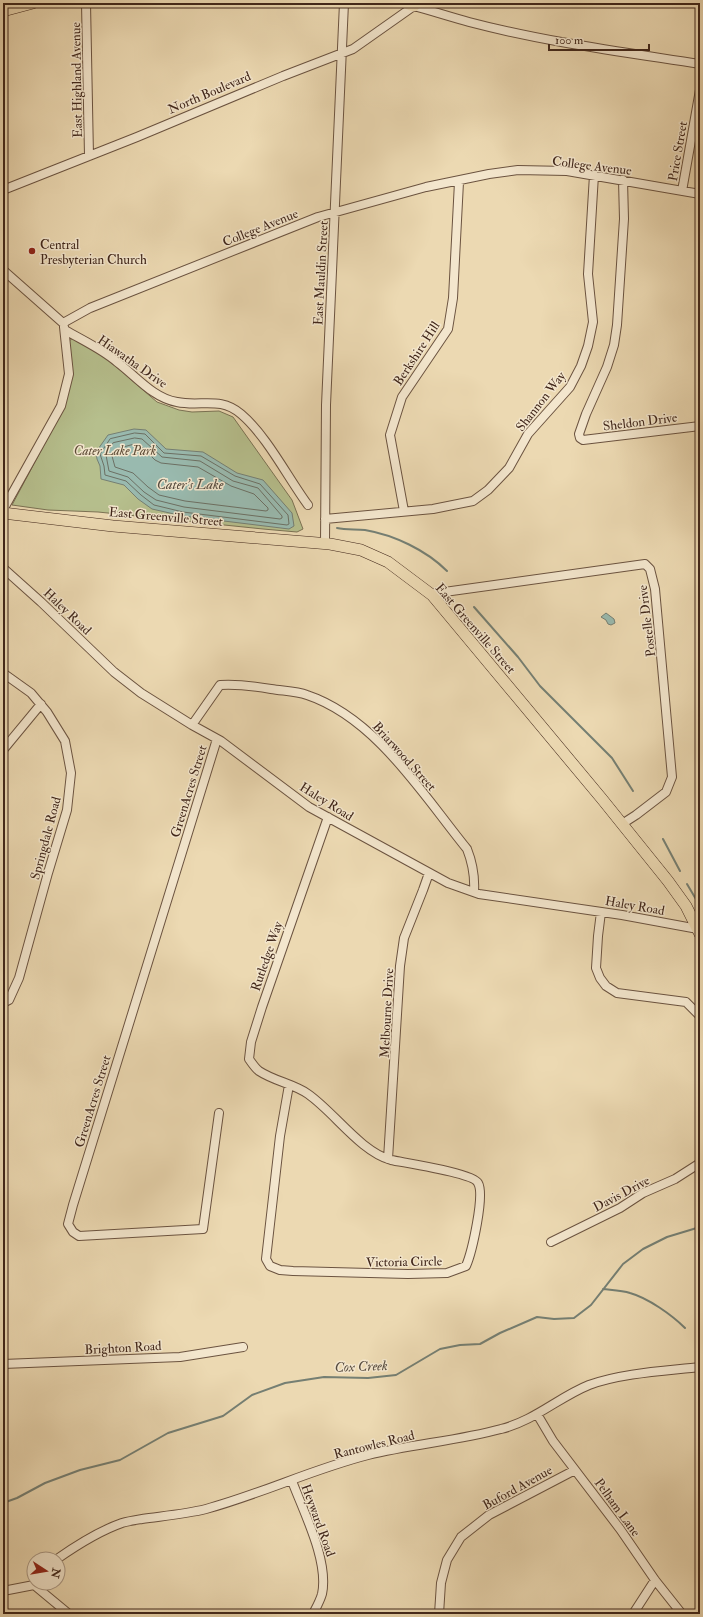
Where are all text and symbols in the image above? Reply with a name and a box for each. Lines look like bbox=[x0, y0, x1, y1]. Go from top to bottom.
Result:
street label: East Highland Avenue bbox=[68, 22, 86, 138]
scale bar bbox=[549, 26, 649, 52]
text: 100 m bbox=[555, 33, 584, 48]
street label: North Boulevard bbox=[166, 68, 254, 118]
street label: Price Street bbox=[665, 120, 691, 182]
street label: College Avenue bbox=[551, 153, 633, 179]
street label: College Avenue bbox=[220, 205, 301, 250]
street label: East Mauldin Street bbox=[310, 220, 332, 326]
place label: Central Presbyterian Church bbox=[40, 237, 147, 269]
marker: Central Presbyterian Church bbox=[27, 246, 37, 256]
street label: Berkshire Hill bbox=[390, 318, 444, 389]
street label: Hiawatha Drive bbox=[94, 332, 171, 392]
street label: Shannon Way bbox=[512, 368, 570, 435]
street label: Sheldon Drive bbox=[602, 409, 679, 434]
park label: Cater Lake Park bbox=[74, 443, 156, 459]
water label: Cater’s Lake bbox=[157, 476, 224, 493]
street label: East Greenville Street bbox=[108, 504, 224, 530]
street label: East Greenville Street bbox=[432, 580, 519, 677]
street label: Postelle Drive bbox=[635, 584, 659, 658]
street label: Haley Road bbox=[39, 585, 95, 640]
street label: Briarwood Street bbox=[369, 719, 440, 795]
street label: GreenAcres Street bbox=[167, 743, 211, 839]
street label: Haley Road bbox=[296, 779, 357, 826]
street label: Springdale Road bbox=[27, 794, 66, 882]
street label: Haley Road bbox=[604, 893, 667, 920]
street label: Rutledge Way bbox=[248, 919, 287, 994]
street label: Melbourne Drive bbox=[377, 967, 397, 1058]
street label: GreenAcres Street bbox=[71, 1053, 115, 1149]
street label: Davis Drive bbox=[590, 1172, 653, 1215]
street label: Victoria Circle bbox=[366, 1253, 443, 1271]
street label: Brighton Road bbox=[84, 1338, 162, 1358]
water label: Cox Creek bbox=[334, 1357, 388, 1376]
street label: Rantowles Road bbox=[332, 1427, 417, 1463]
street label: Buford Avenue bbox=[480, 1462, 556, 1514]
street label: Pelham Lane bbox=[591, 1475, 644, 1540]
street label: Heyward Road bbox=[297, 1482, 339, 1560]
north arrow bbox=[26, 1551, 66, 1591]
text: N bbox=[48, 1566, 63, 1580]

